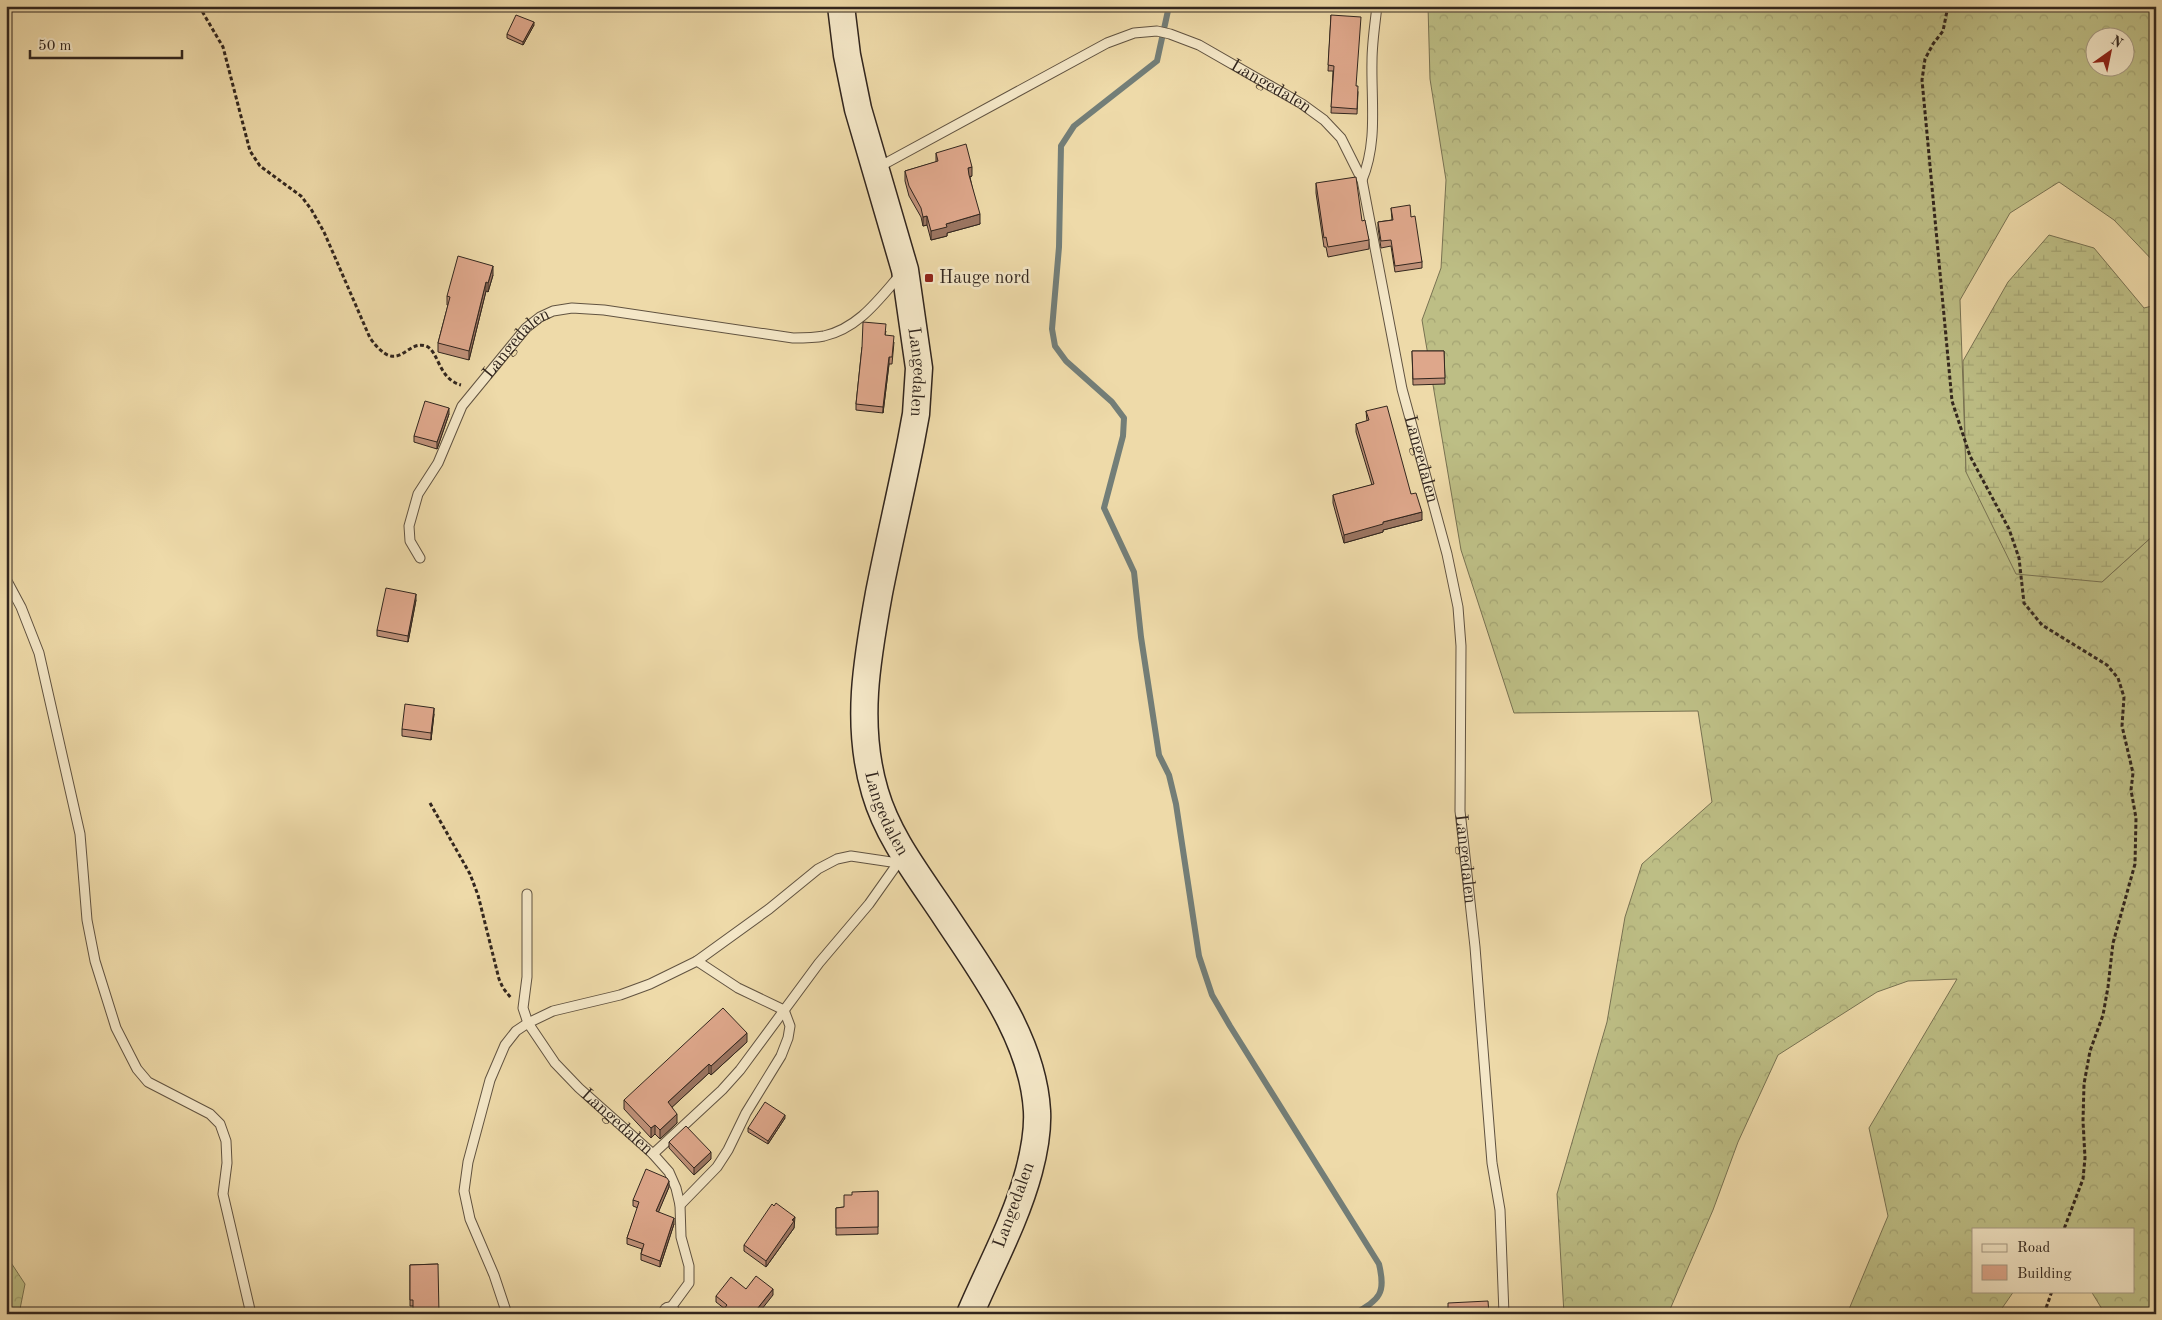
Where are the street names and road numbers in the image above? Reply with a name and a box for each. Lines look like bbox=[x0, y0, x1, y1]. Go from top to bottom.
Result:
street label: Langedalen bbox=[1228, 56, 1315, 117]
street label: Langedalen bbox=[479, 305, 553, 382]
street label: Langedalen bbox=[904, 326, 928, 418]
street label: Langedalen bbox=[1401, 413, 1442, 505]
street label: Langedalen bbox=[861, 769, 912, 859]
street label: Langedalen bbox=[1451, 813, 1479, 905]
street label: Langedalen bbox=[578, 1085, 657, 1159]
street label: Langedalen bbox=[990, 1159, 1038, 1250]

